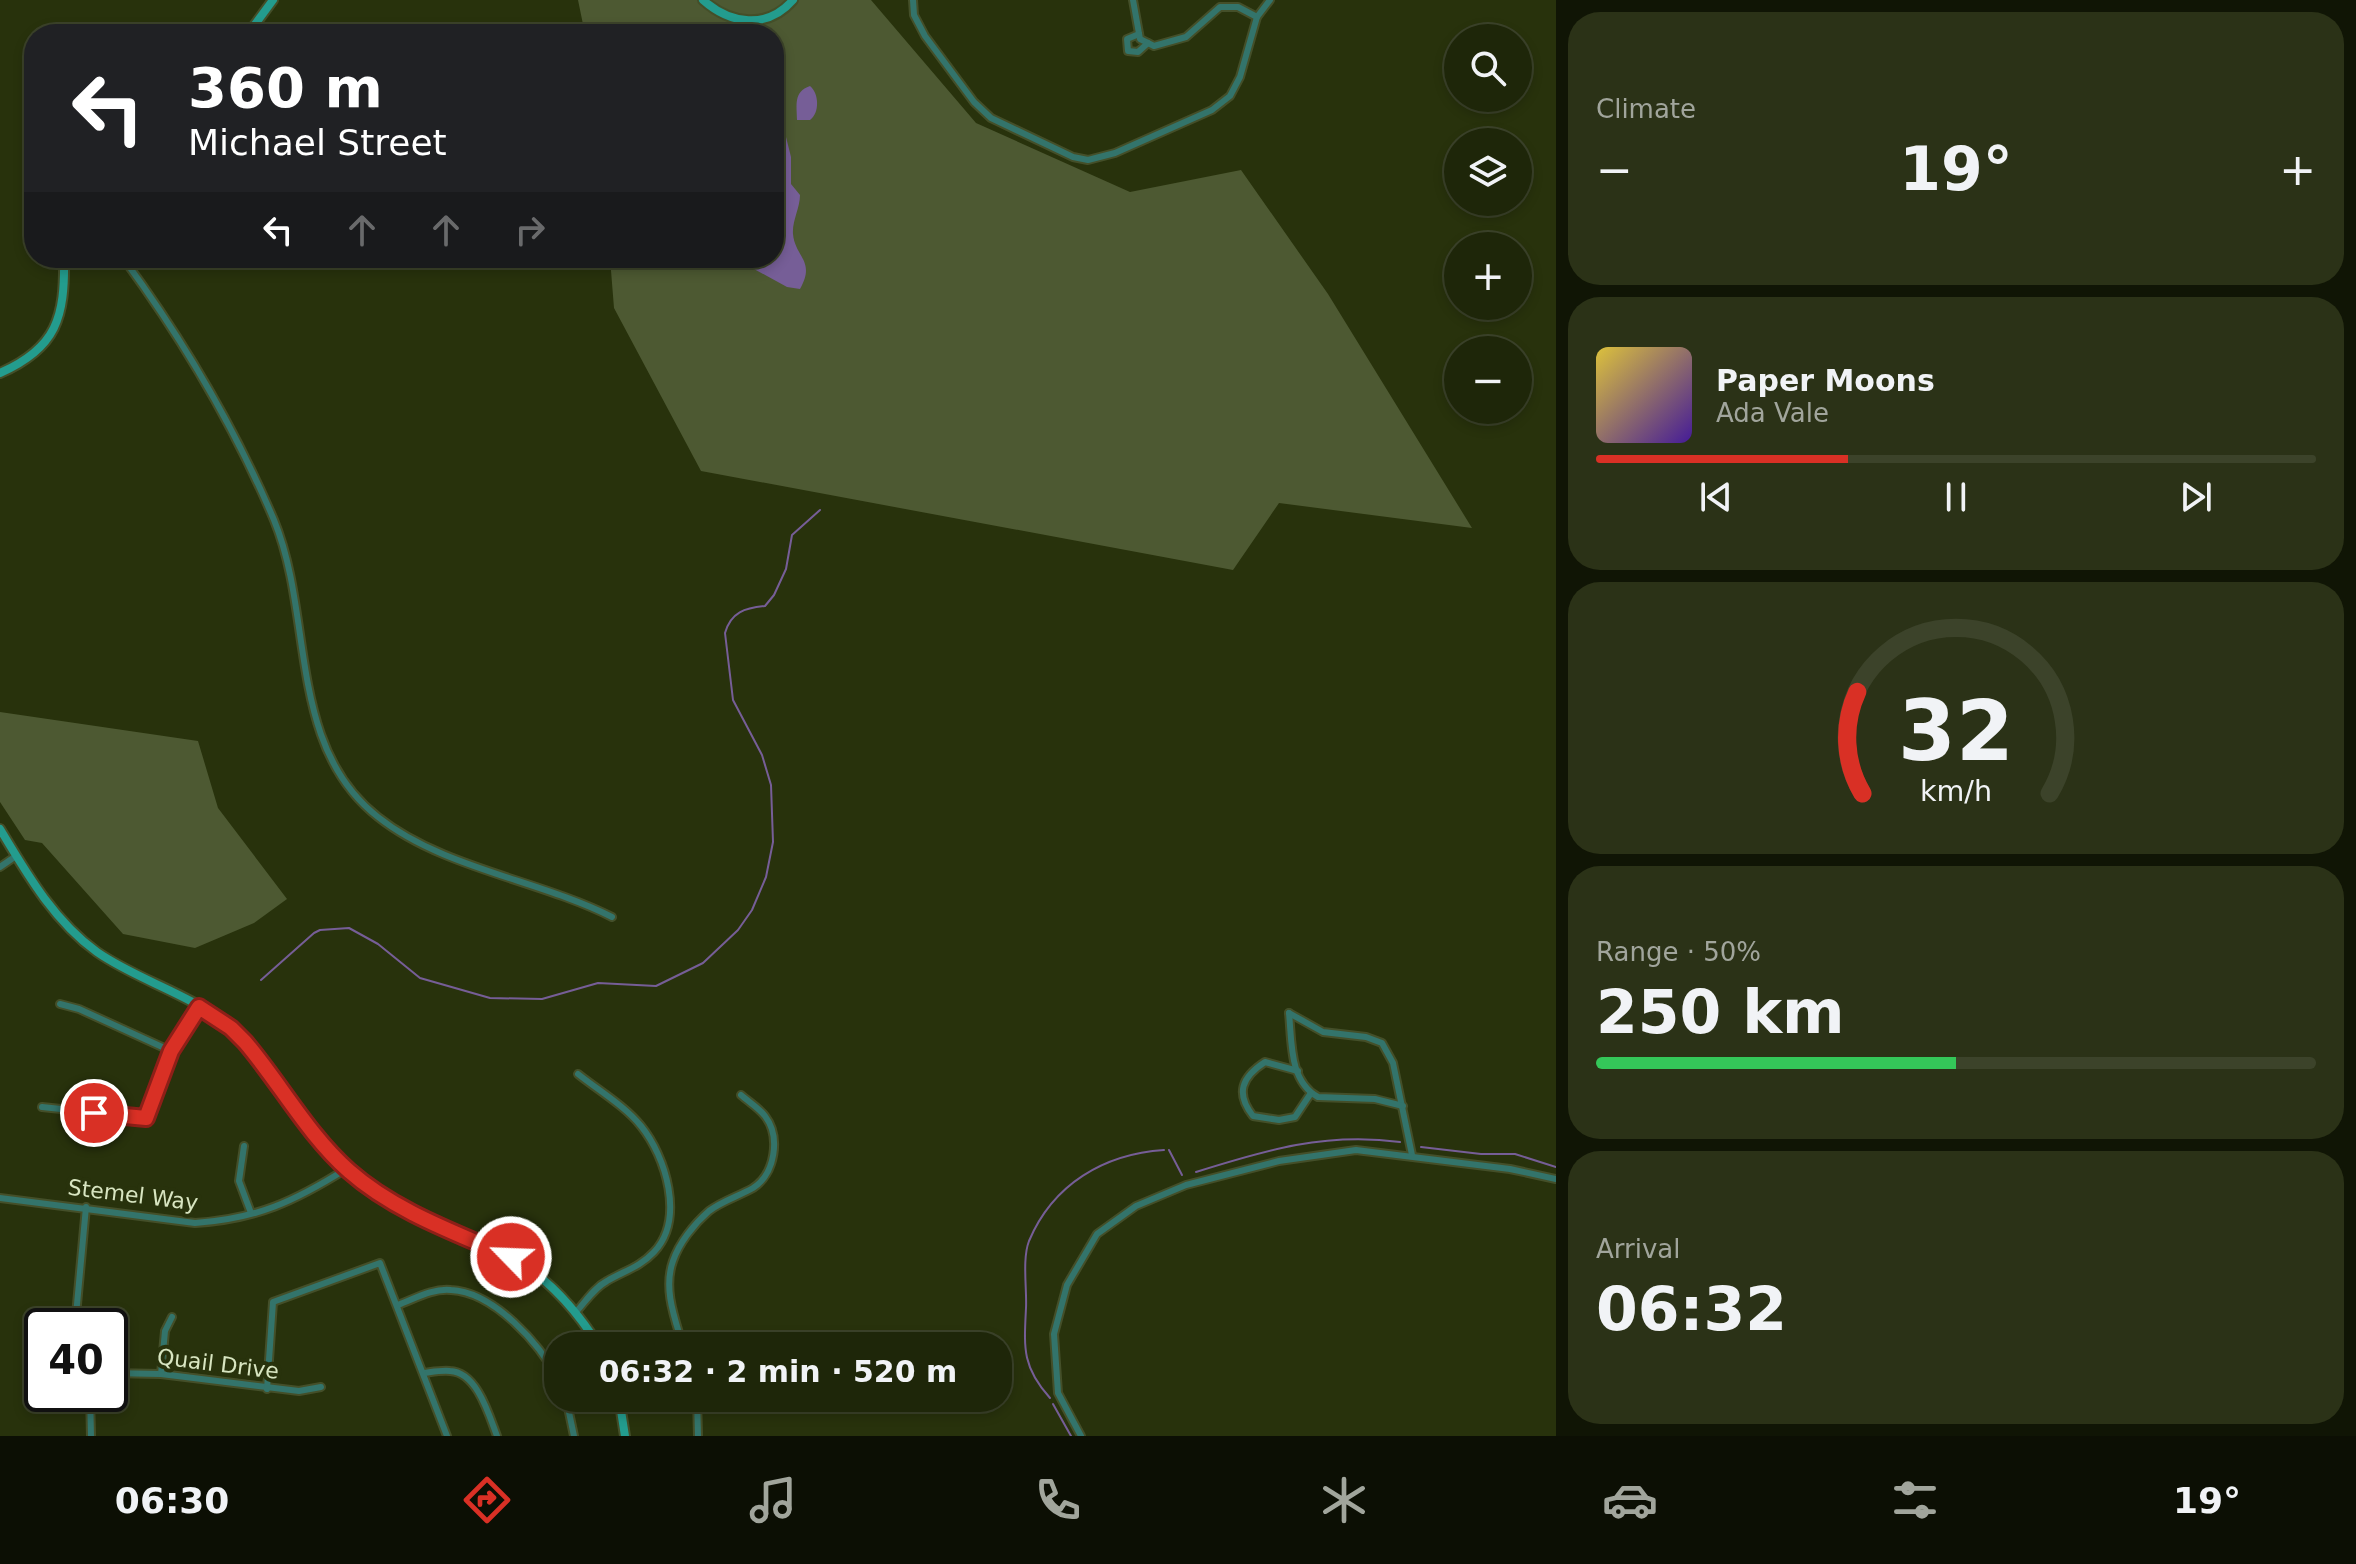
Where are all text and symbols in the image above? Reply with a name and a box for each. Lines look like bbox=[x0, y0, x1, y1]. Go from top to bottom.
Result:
map controls bbox=[1444, 24, 1532, 424]
button: search bbox=[1444, 24, 1532, 112]
text: 360 m bbox=[188, 55, 383, 120]
icon: left bbox=[56, 56, 160, 160]
text: Climate bbox=[1596, 94, 1696, 124]
text: Michael Street bbox=[188, 122, 447, 163]
button: layers bbox=[1444, 128, 1532, 216]
text: 19° bbox=[1899, 134, 2013, 204]
text: − bbox=[1596, 144, 1633, 195]
text: + bbox=[2279, 144, 2316, 195]
icon: left bbox=[256, 208, 300, 252]
icon: ahead bbox=[340, 208, 384, 252]
icon: ahead bbox=[424, 208, 468, 252]
icon: right bbox=[508, 208, 552, 252]
button: + bbox=[1444, 232, 1532, 320]
button: − bbox=[1444, 336, 1532, 424]
text: Paper Moons bbox=[1716, 363, 1935, 398]
text: Ada Vale bbox=[1716, 398, 1829, 428]
icon: previous bbox=[1694, 475, 1738, 519]
icon: pause bbox=[1934, 475, 1978, 519]
icon: next bbox=[2174, 475, 2218, 519]
text: 32 bbox=[1898, 683, 2014, 780]
text: km/h bbox=[1920, 774, 1992, 808]
text: Range · 50% bbox=[1596, 937, 1761, 967]
text: 250 km bbox=[1596, 977, 1845, 1047]
pin bbox=[60, 1079, 128, 1147]
icon: arrive bbox=[72, 1091, 116, 1135]
street label: Stemel Way bbox=[66, 1175, 200, 1215]
position arrow bbox=[469, 1215, 553, 1299]
text: Arrival bbox=[1596, 1234, 1680, 1264]
text: 06:32 bbox=[1596, 1274, 1787, 1344]
speed limit sign: 40 bbox=[24, 1308, 128, 1412]
street label: Quail Drive bbox=[156, 1344, 280, 1384]
text: 06:32 · 2 min · 520 m bbox=[599, 1354, 957, 1389]
icon: directions bbox=[459, 1472, 515, 1528]
icon: music bbox=[745, 1472, 801, 1528]
icon: phone bbox=[1030, 1472, 1086, 1528]
icon: climate bbox=[1316, 1472, 1372, 1528]
icon: car bbox=[1602, 1472, 1658, 1528]
icon: filters bbox=[1887, 1472, 1943, 1528]
text: 06:30 bbox=[115, 1480, 229, 1521]
text: 19° bbox=[2173, 1480, 2241, 1521]

